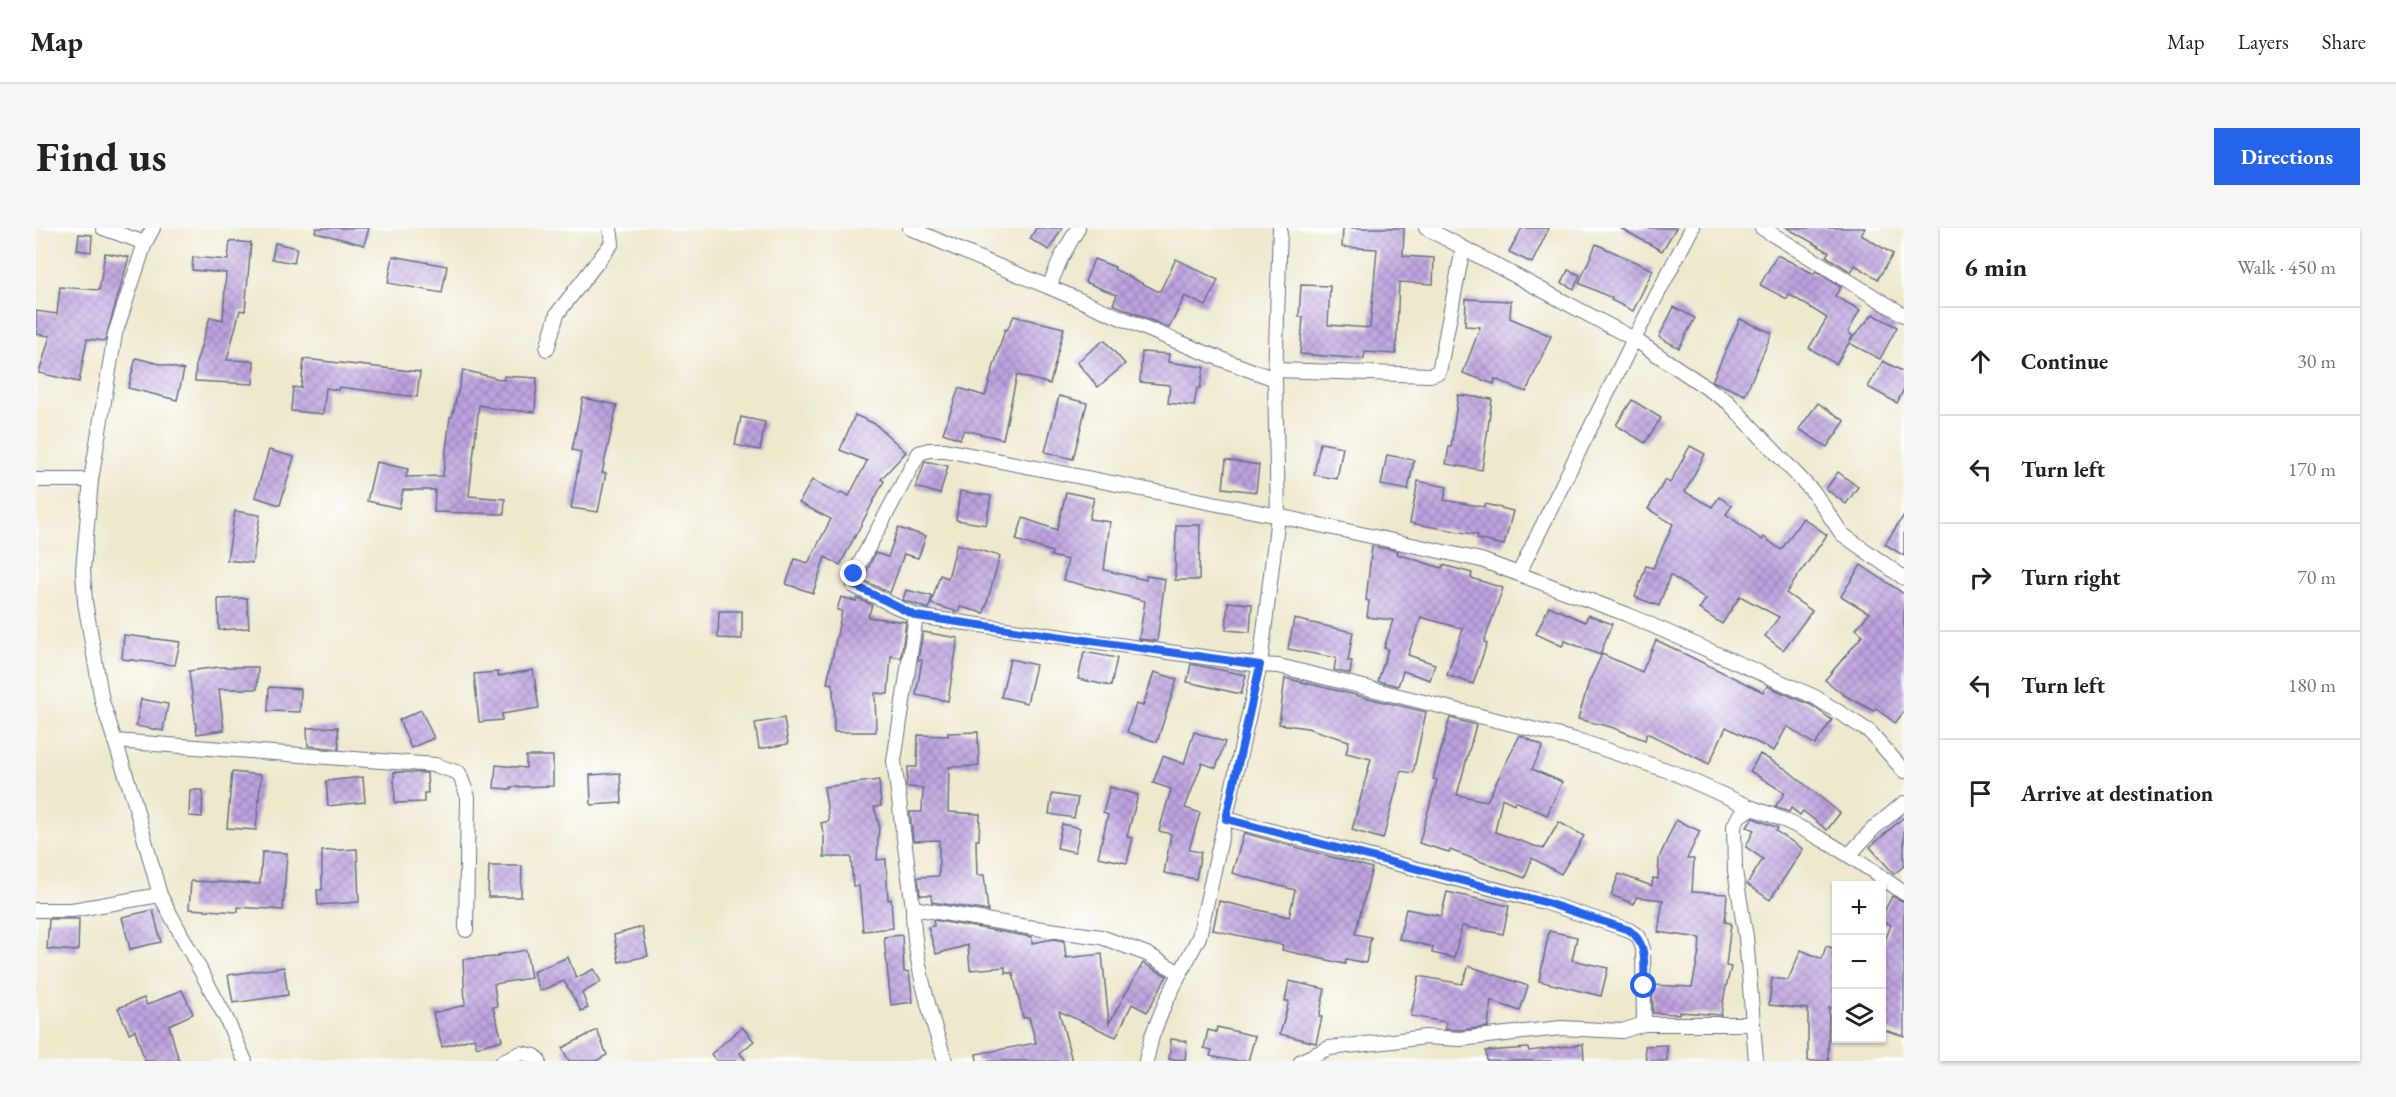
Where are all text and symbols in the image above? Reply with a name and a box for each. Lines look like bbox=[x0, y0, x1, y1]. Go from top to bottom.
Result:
text: Map bbox=[30, 23, 83, 59]
text: Map bbox=[2167, 28, 2205, 55]
text: Layers bbox=[2238, 28, 2289, 55]
text: Share bbox=[2322, 28, 2366, 55]
button: Directions bbox=[2214, 128, 2360, 185]
text: Find us bbox=[36, 129, 167, 184]
text: 6 min bbox=[1964, 250, 2027, 284]
text: Walk · 450 m bbox=[2237, 254, 2336, 280]
icon: ahead bbox=[1964, 345, 1997, 378]
text: Continue bbox=[2021, 347, 2108, 376]
text: 30 m bbox=[2297, 348, 2336, 374]
icon: left bbox=[1964, 453, 1997, 486]
text: Turn left bbox=[2021, 455, 2105, 484]
text: 170 m bbox=[2288, 456, 2336, 482]
route end bbox=[840, 560, 866, 586]
icon: right bbox=[1964, 561, 1997, 594]
text: Turn right bbox=[2021, 563, 2120, 592]
text: 70 m bbox=[2297, 564, 2336, 590]
icon: left bbox=[1964, 669, 1997, 702]
text: Turn left bbox=[2021, 671, 2105, 700]
text: 180 m bbox=[2288, 672, 2336, 698]
icon: arrive bbox=[1964, 777, 1997, 810]
text: Arrive at destination bbox=[2021, 779, 2213, 808]
map controls bbox=[1832, 881, 1886, 1043]
button: + bbox=[1832, 881, 1886, 935]
button: − bbox=[1832, 935, 1886, 989]
route start bbox=[1630, 972, 1656, 998]
button: layers bbox=[1832, 989, 1886, 1043]

